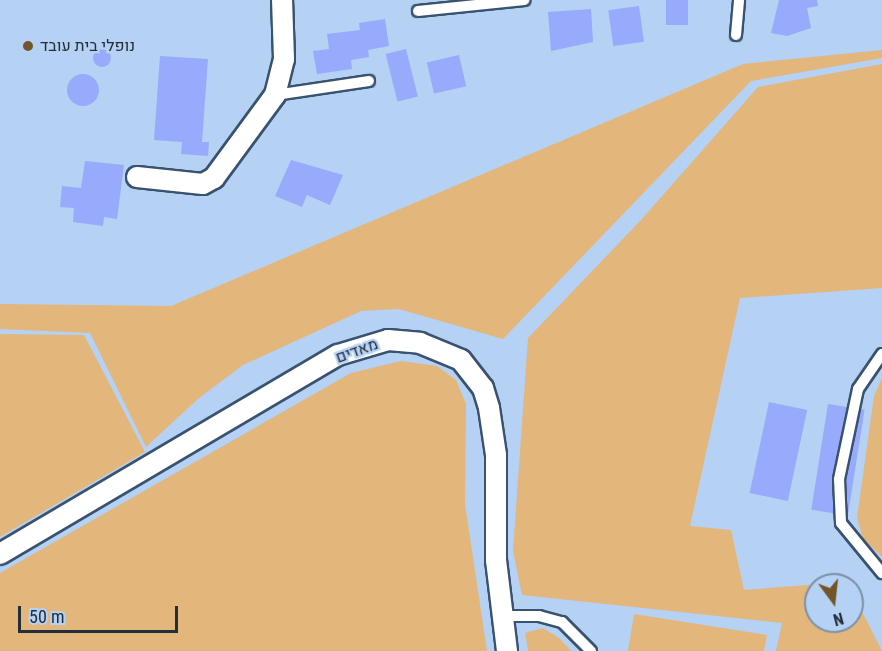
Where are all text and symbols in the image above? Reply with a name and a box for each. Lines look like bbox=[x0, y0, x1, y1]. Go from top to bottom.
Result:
place label: נופלי בית עובד bbox=[40, 36, 135, 56]
marker: נופלי בית עובד bbox=[21, 39, 35, 53]
street label: מאדים bbox=[333, 334, 381, 368]
north arrow bbox=[804, 573, 864, 633]
scale bar bbox=[21, 594, 182, 632]
text: 50 m bbox=[29, 606, 64, 627]
text: N bbox=[831, 608, 845, 629]

